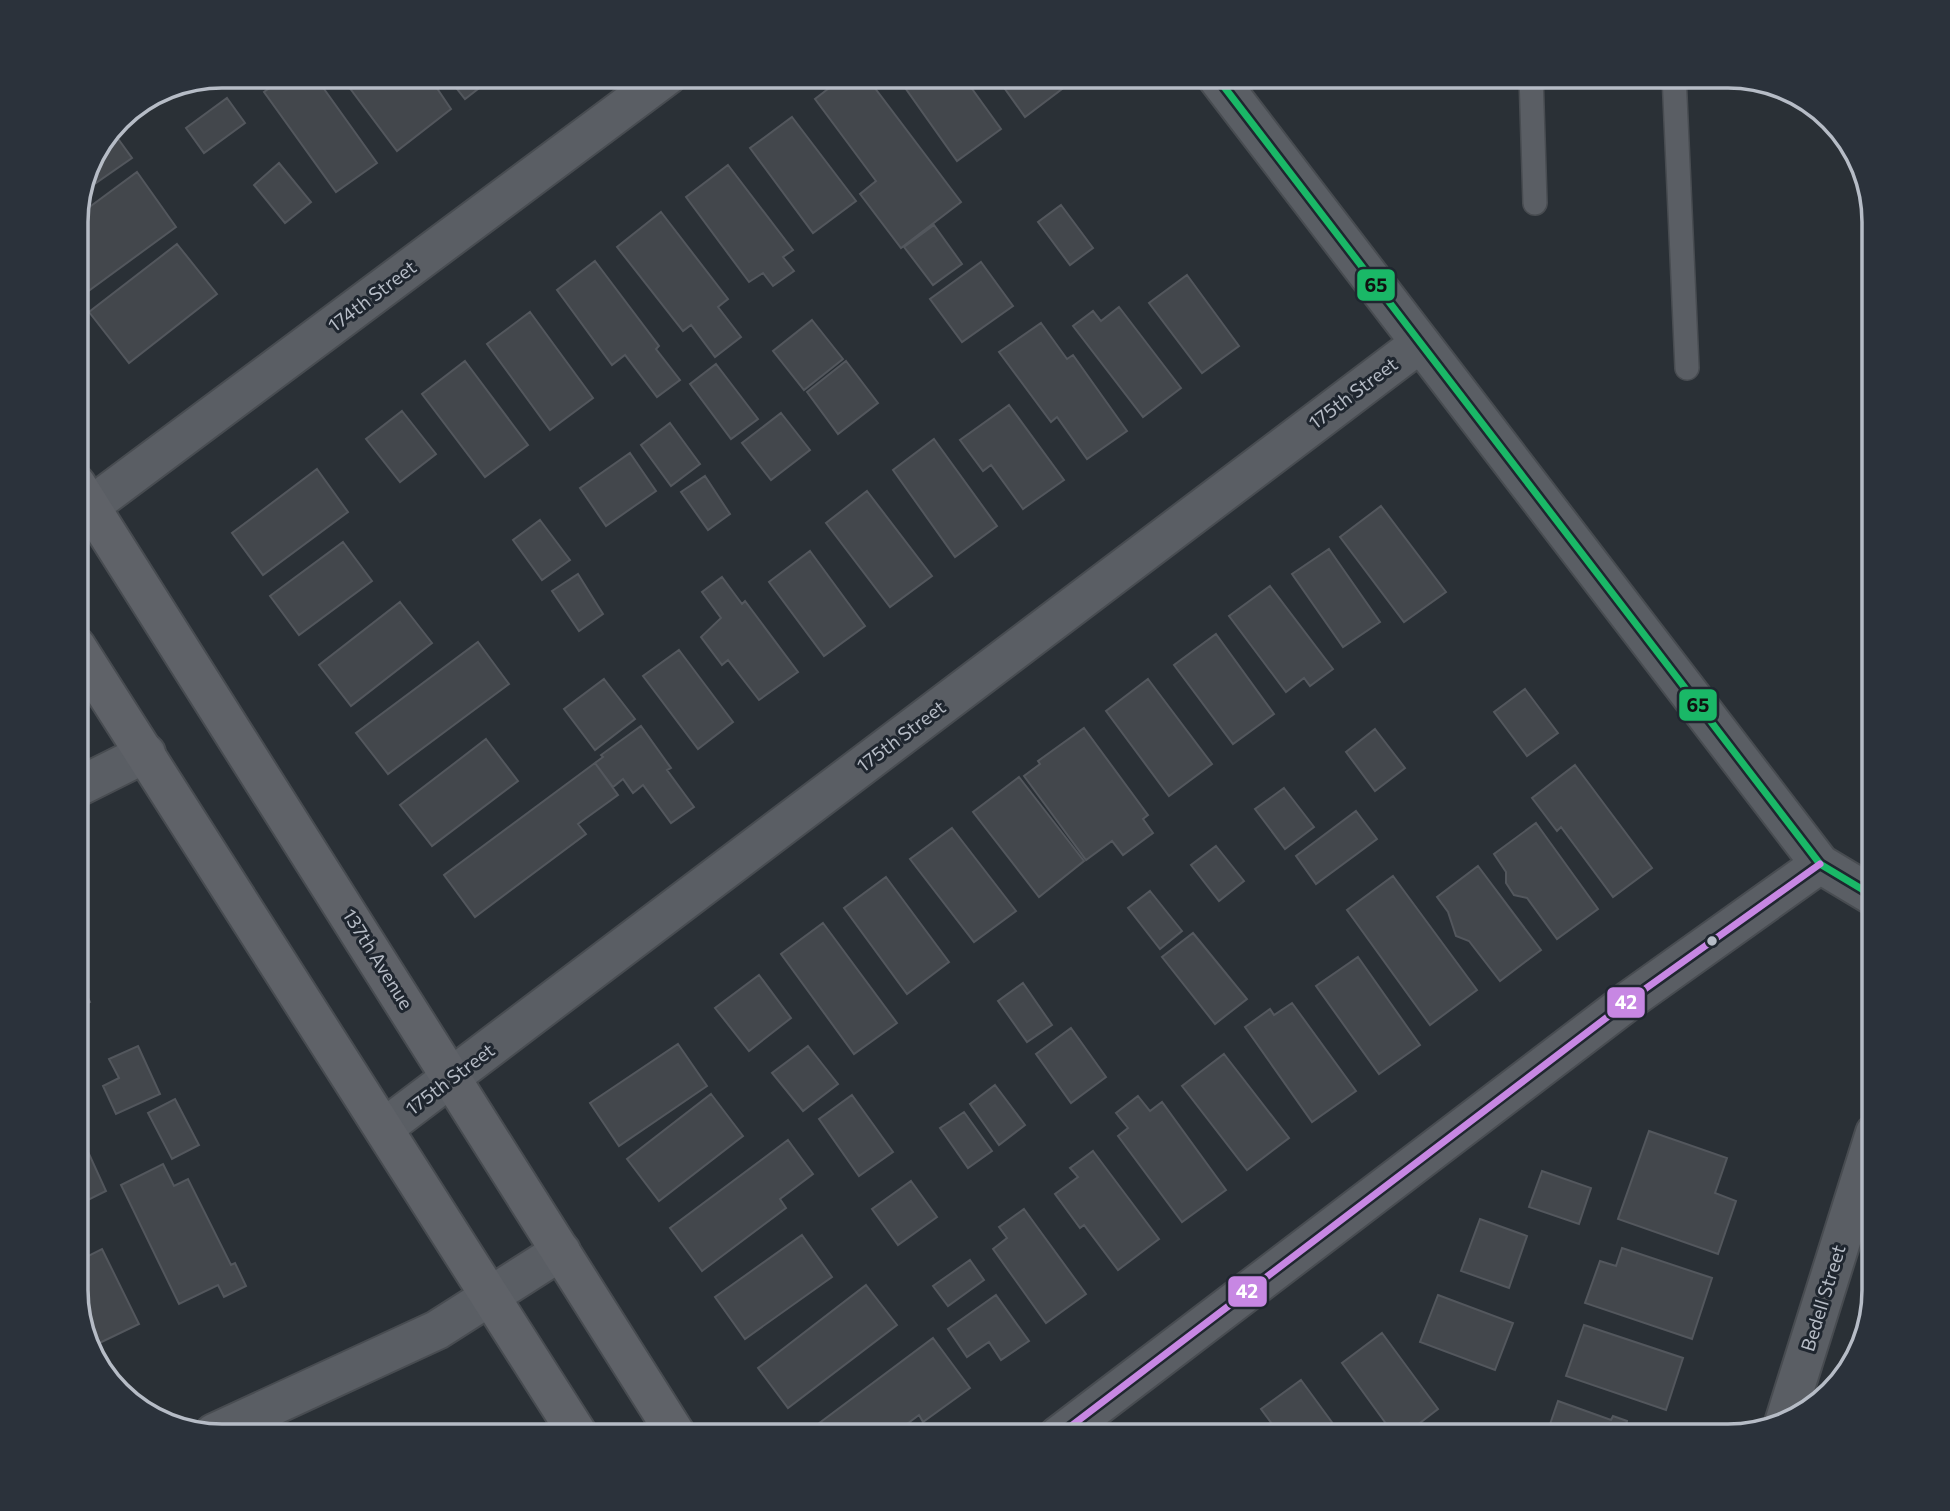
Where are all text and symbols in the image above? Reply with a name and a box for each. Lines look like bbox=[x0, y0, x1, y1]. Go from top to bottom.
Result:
street label: 174th Street bbox=[323, 255, 420, 336]
line badge: 65 bbox=[1356, 268, 1396, 302]
text: 65 bbox=[1365, 273, 1387, 296]
street label: 175th Street bbox=[1304, 352, 1402, 433]
line badge: 65 bbox=[1678, 688, 1718, 722]
text: 65 bbox=[1687, 693, 1709, 716]
street label: 175th Street bbox=[852, 695, 950, 776]
street label: 137th Avenue bbox=[338, 904, 419, 1013]
unlabelled marker bbox=[1705, 934, 1719, 948]
line badge: 42 bbox=[1606, 986, 1646, 1019]
text: 42 bbox=[1615, 990, 1637, 1013]
street label: 175th Street bbox=[401, 1038, 499, 1119]
street label: Bedell Street bbox=[1795, 1242, 1850, 1354]
line badge: 42 bbox=[1227, 1275, 1268, 1308]
text: 42 bbox=[1236, 1279, 1258, 1302]

